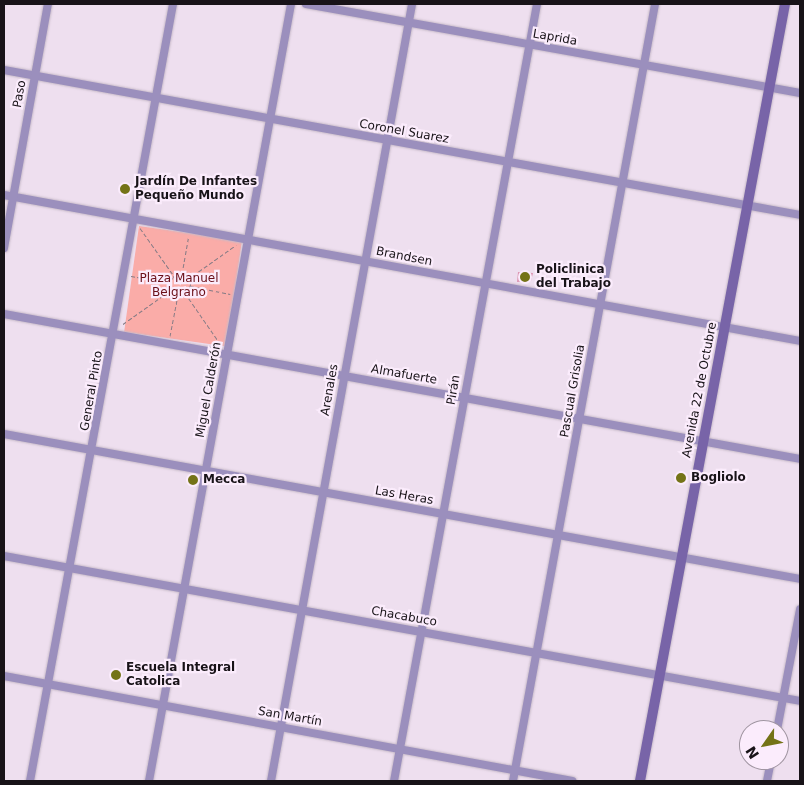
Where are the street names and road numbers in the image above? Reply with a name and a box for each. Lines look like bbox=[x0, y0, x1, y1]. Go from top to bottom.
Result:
street label: Laprida bbox=[532, 27, 578, 49]
street label: Paso bbox=[11, 79, 29, 109]
street label: Coronel Suarez bbox=[358, 117, 450, 147]
street label: Brandsen bbox=[375, 244, 433, 270]
street label: Avenida 22 de Octubre bbox=[680, 321, 720, 459]
street label: Miguel Calderón bbox=[193, 341, 225, 439]
street label: Pascual Grisolia bbox=[558, 343, 588, 439]
street label: General Pinto bbox=[78, 350, 106, 432]
street label: Almafuerte bbox=[370, 362, 438, 388]
street label: Arenales bbox=[318, 363, 342, 417]
street label: Pirán bbox=[444, 374, 464, 406]
street label: Las Heras bbox=[374, 484, 434, 508]
street label: Chacabuco bbox=[370, 604, 438, 630]
street label: San Martín bbox=[257, 704, 323, 730]

